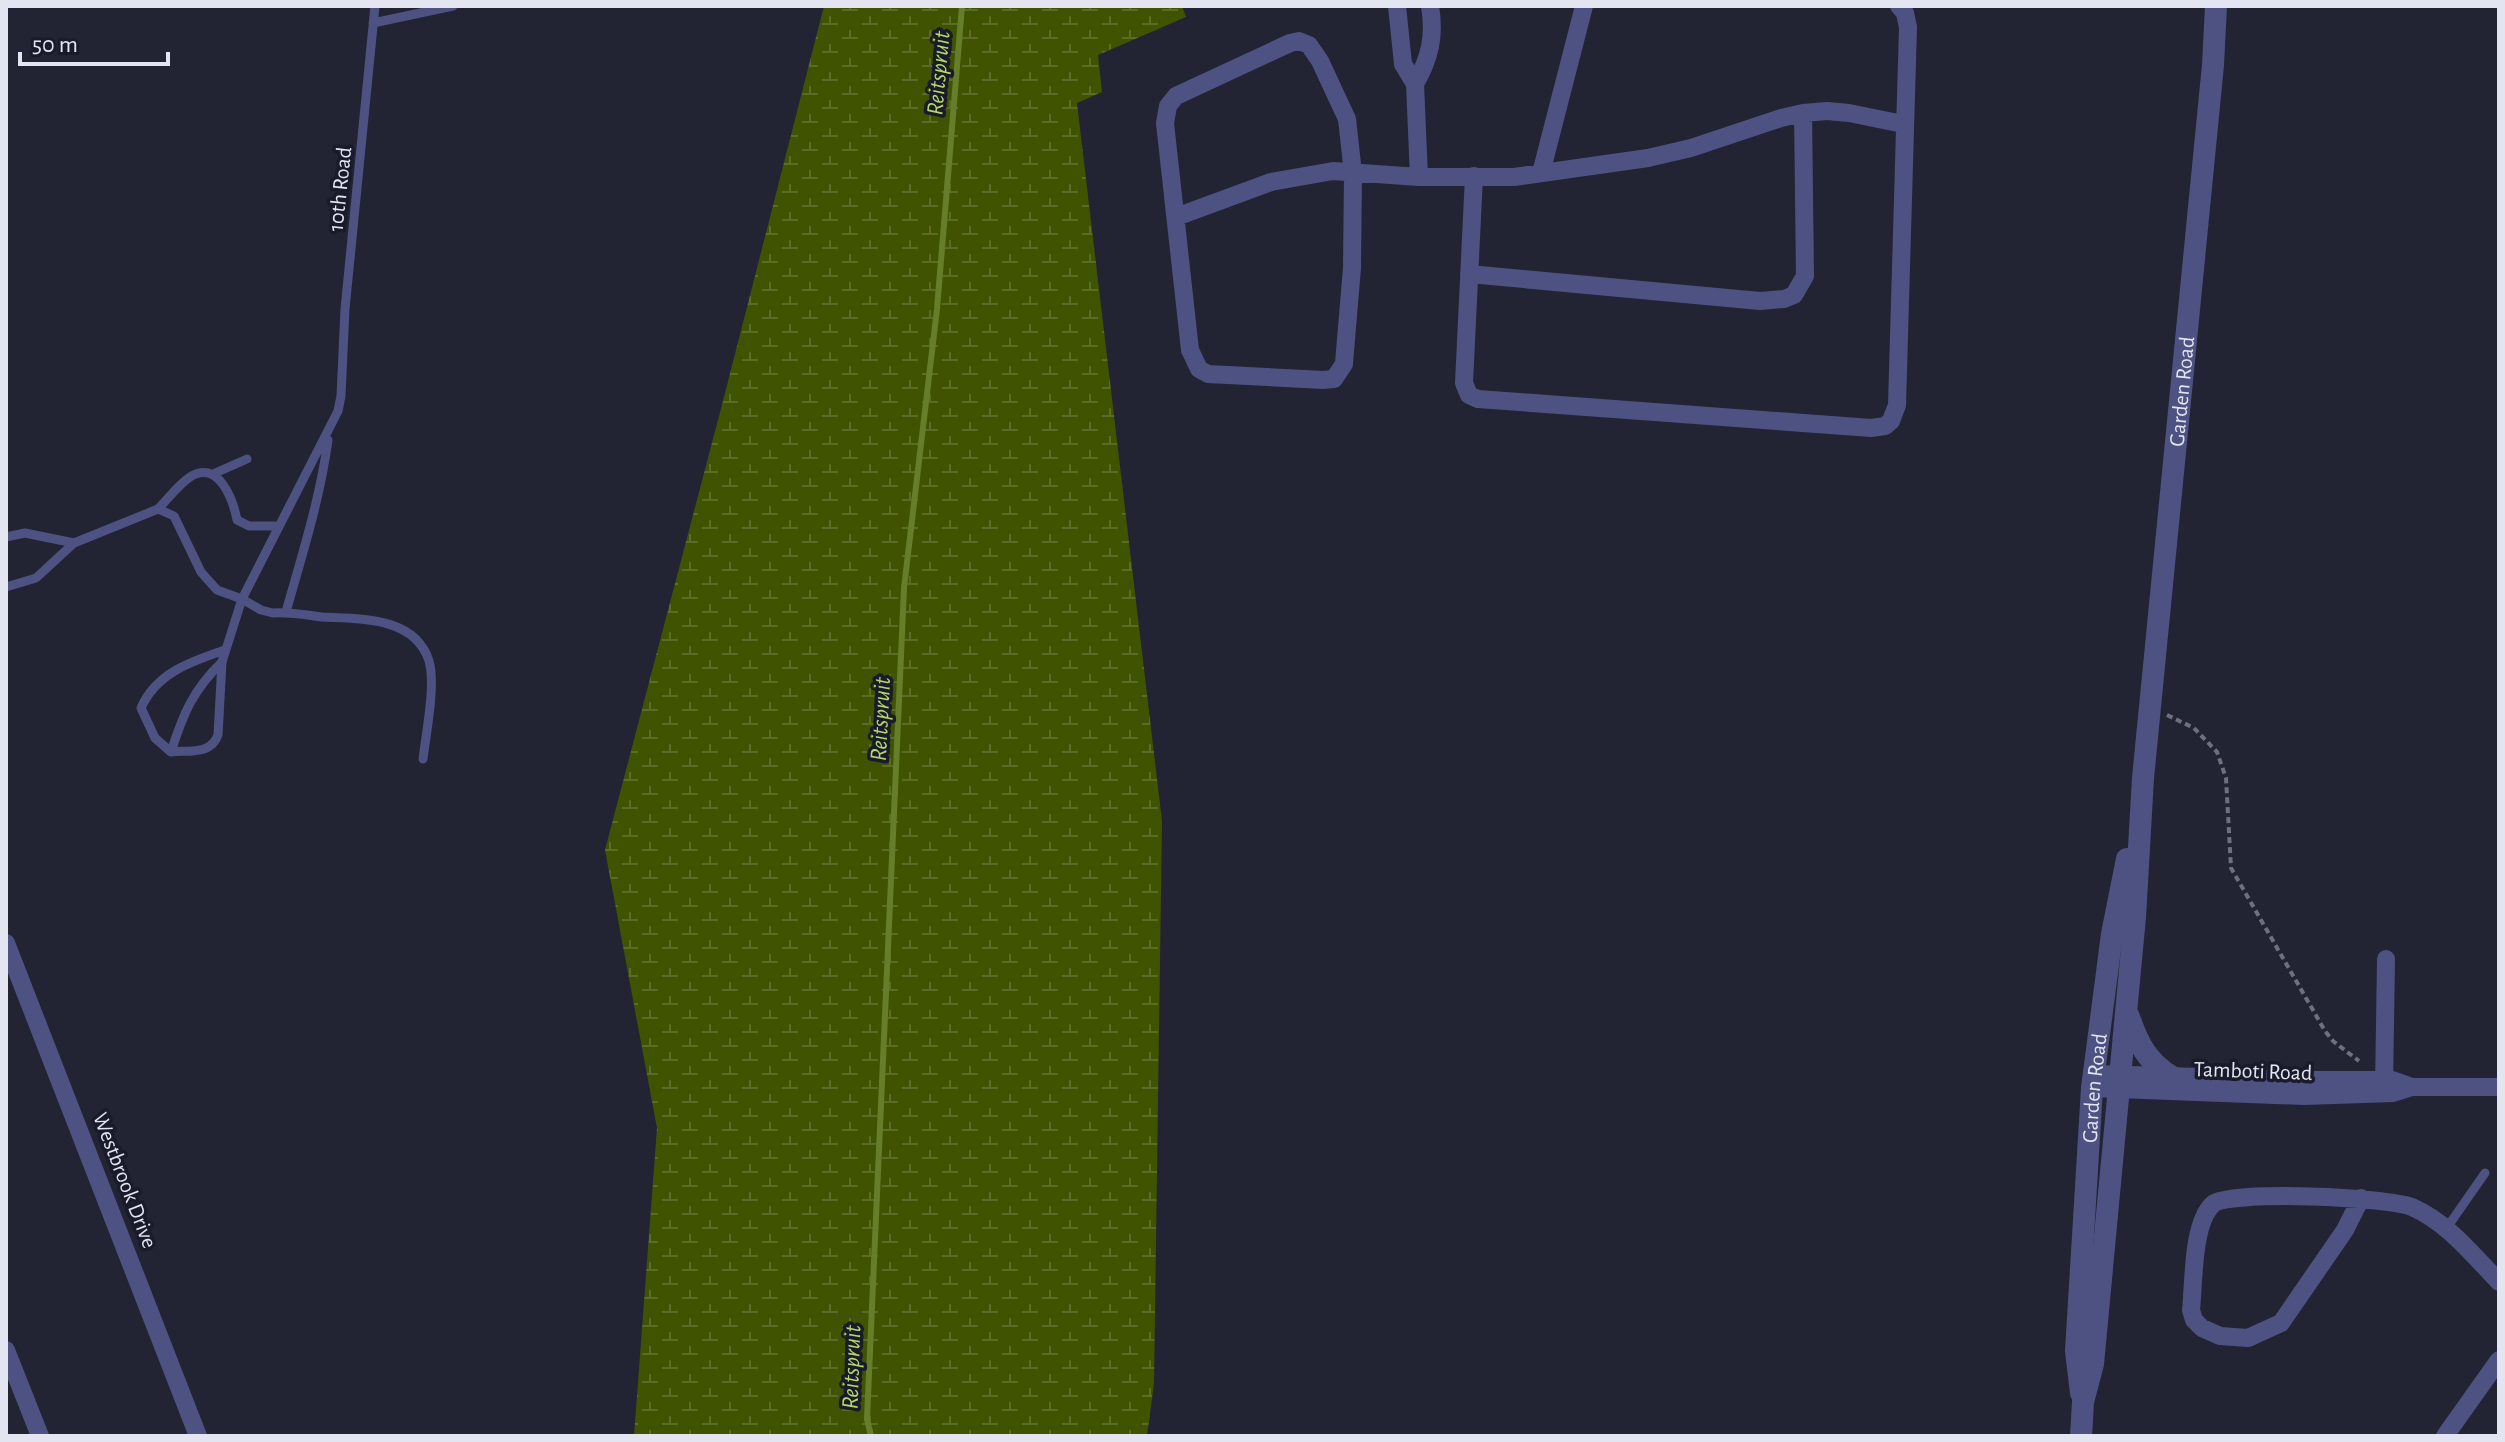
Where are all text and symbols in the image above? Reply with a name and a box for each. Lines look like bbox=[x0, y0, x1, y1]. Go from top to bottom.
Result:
scale bar bbox=[20, 16, 168, 66]
water label: Reitspruit bbox=[923, 30, 955, 116]
text: 50 m bbox=[32, 33, 78, 57]
street label: 10th Road bbox=[325, 146, 355, 233]
street label: Garden Road bbox=[2166, 336, 2198, 448]
water label: Reitspruit bbox=[867, 676, 895, 762]
street label: Garden Road bbox=[2079, 1032, 2111, 1144]
street label: Tamboti Road bbox=[2193, 1058, 2313, 1084]
street label: Westbrook Drive bbox=[89, 1110, 161, 1251]
water label: Reitspruit bbox=[839, 1324, 865, 1410]

